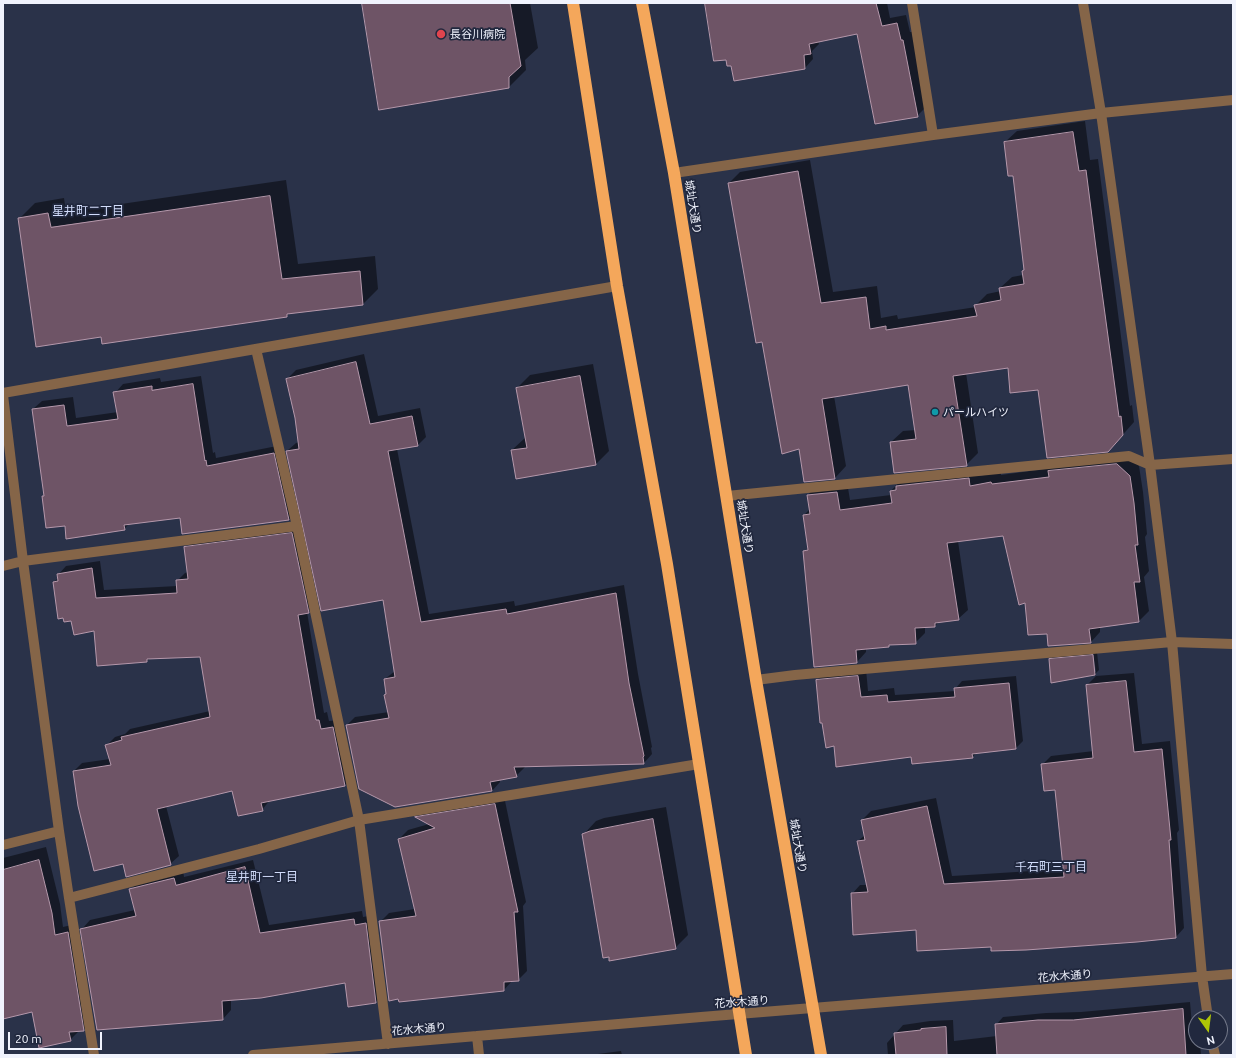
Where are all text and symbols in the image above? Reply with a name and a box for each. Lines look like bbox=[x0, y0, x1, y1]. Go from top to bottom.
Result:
place label: 長谷川病院 bbox=[450, 27, 505, 41]
marker: 長谷川病院 bbox=[435, 28, 447, 40]
street label: 城址大通り bbox=[682, 179, 704, 235]
district label: 星井町二丁目 bbox=[52, 204, 124, 218]
place label: パールハイツ bbox=[943, 405, 1009, 419]
marker: パールハイツ bbox=[930, 407, 940, 417]
street label: 城址大通り bbox=[734, 499, 756, 555]
street label: 城址大通り bbox=[787, 818, 809, 874]
district label: 千石町三丁目 bbox=[1015, 860, 1087, 874]
district label: 星井町一丁目 bbox=[226, 870, 298, 884]
street label: 花水木通り bbox=[1037, 967, 1093, 985]
street label: 花水木通り bbox=[714, 993, 770, 1011]
north arrow bbox=[1188, 1010, 1228, 1050]
street label: 花水木通り bbox=[391, 1020, 447, 1038]
scale bar bbox=[10, 1024, 104, 1050]
text: 20 m bbox=[15, 1032, 42, 1045]
text: N bbox=[1205, 1034, 1216, 1047]

